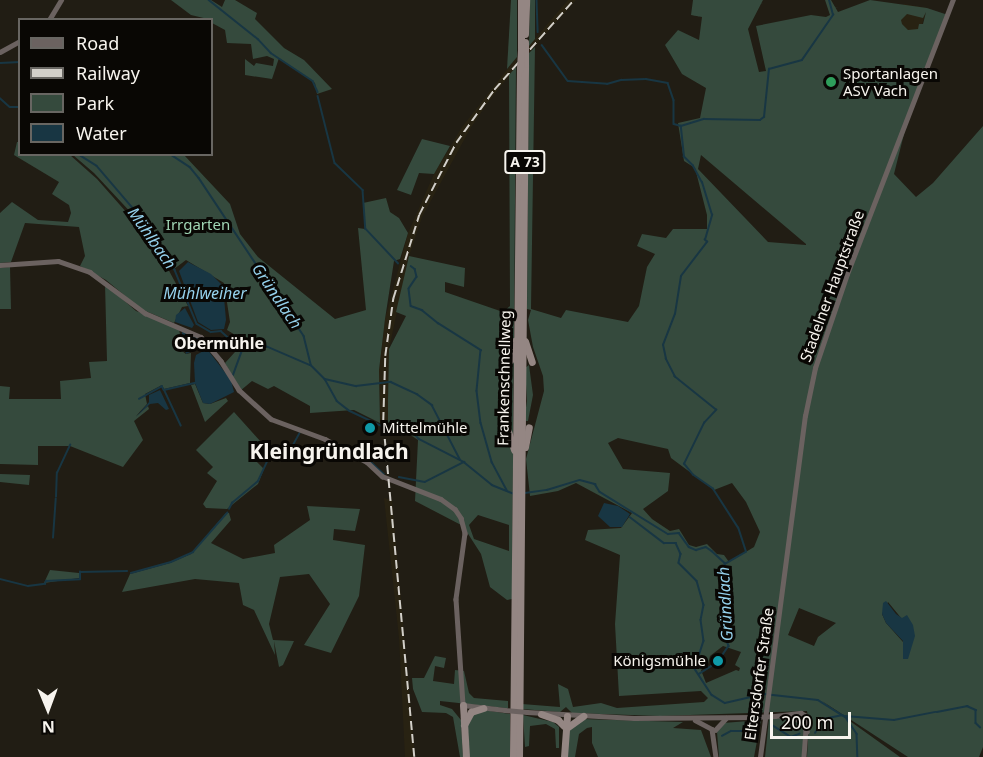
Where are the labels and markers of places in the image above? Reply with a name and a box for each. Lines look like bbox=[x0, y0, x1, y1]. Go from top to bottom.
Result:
place label: Sportanlagen ASV Vach bbox=[843, 64, 938, 99]
marker: Sportanlagen ASV Vach bbox=[824, 75, 838, 89]
place label: Mittelmühle bbox=[382, 419, 468, 437]
marker: Mittelmühle bbox=[363, 421, 377, 435]
place label: Königsmühle bbox=[613, 652, 706, 670]
marker: Königsmühle bbox=[711, 654, 725, 668]

